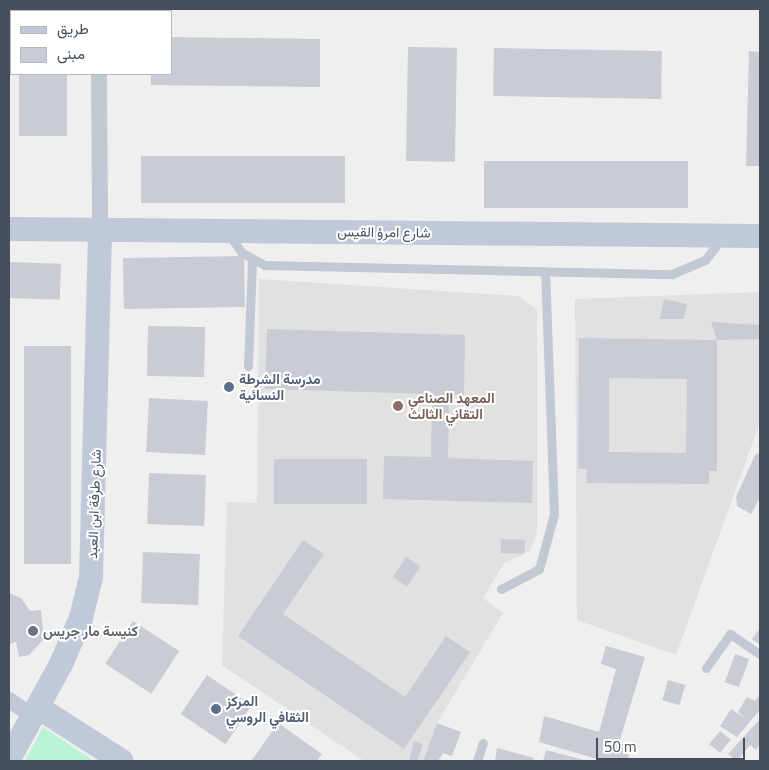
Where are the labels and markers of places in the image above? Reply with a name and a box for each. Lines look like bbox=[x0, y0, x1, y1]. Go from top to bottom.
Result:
place label: مدرسة الشرطة النسائية bbox=[239, 371, 321, 404]
marker: مدرسة الشرطة النسائية bbox=[223, 381, 235, 393]
place label: المعهد الصناعي التقاني الثالث bbox=[408, 390, 495, 422]
marker: المعهد الصناعي التقاني الثالث bbox=[392, 400, 404, 412]
place label: كنيسة مار جريس bbox=[43, 623, 138, 639]
marker: كنيسة مار جريس bbox=[27, 625, 39, 637]
place label: المركز الثقافي الروسي bbox=[226, 693, 309, 726]
marker: المركز الثقافي الروسي bbox=[210, 703, 222, 715]

